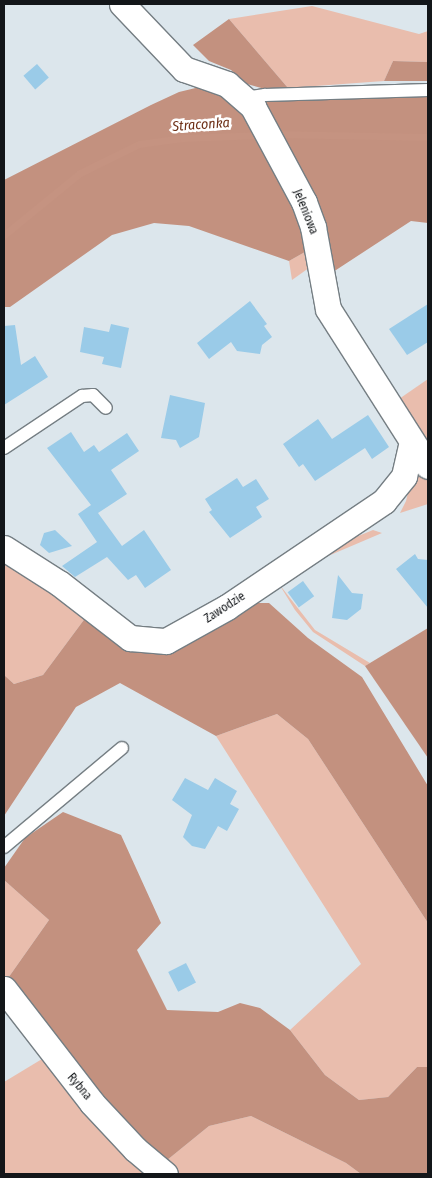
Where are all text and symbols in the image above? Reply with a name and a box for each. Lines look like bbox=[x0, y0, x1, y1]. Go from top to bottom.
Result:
water label: Straconka bbox=[172, 115, 230, 135]
street label: Jeleniowa bbox=[289, 187, 321, 237]
street label: Zawodzie bbox=[202, 590, 248, 626]
street label: Rybna bbox=[64, 1071, 94, 1103]

